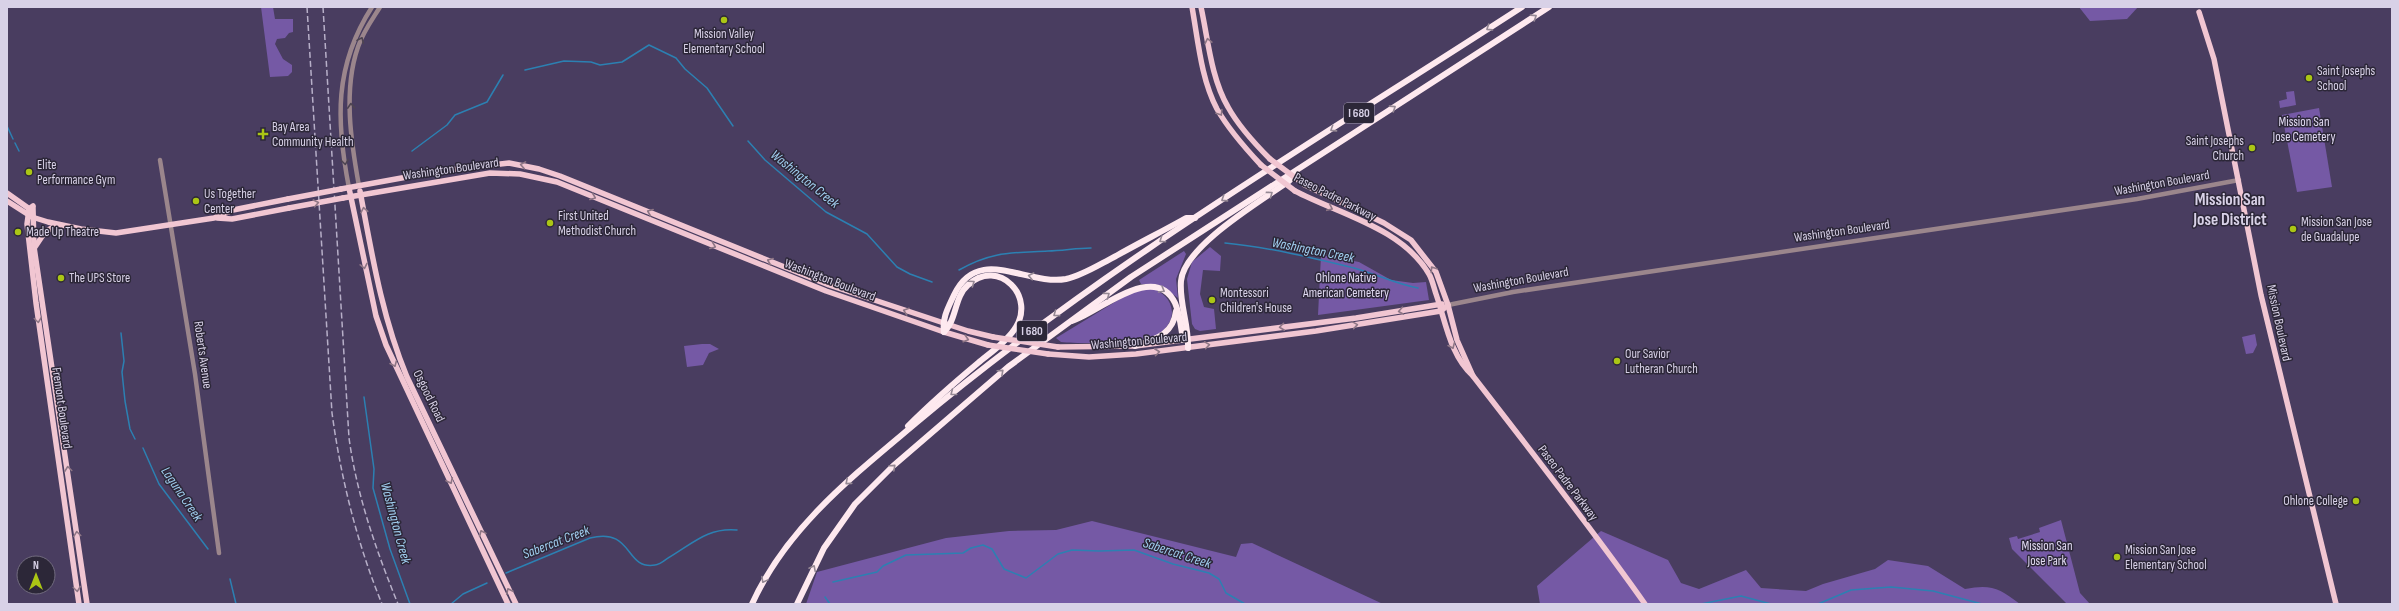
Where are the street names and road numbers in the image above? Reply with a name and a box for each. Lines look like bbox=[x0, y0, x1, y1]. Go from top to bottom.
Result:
road number: I 680 bbox=[1344, 103, 1374, 123]
street label: Washington Boulevard bbox=[402, 154, 500, 184]
street label: Washington Boulevard bbox=[2113, 167, 2211, 199]
street label: Paseo Padre Parkway bbox=[1291, 169, 1379, 225]
street label: Washington Boulevard bbox=[1793, 216, 1891, 246]
street label: Washington Boulevard bbox=[782, 255, 878, 305]
street label: Washington Boulevard bbox=[1472, 264, 1570, 296]
street label: Mission Boulevard bbox=[2263, 283, 2295, 363]
street label: Roberts Avenue bbox=[190, 320, 216, 390]
road number: I 680 bbox=[1017, 321, 1047, 341]
street label: Washington Boulevard bbox=[1090, 329, 1188, 353]
street label: Fremont Boulevard bbox=[48, 366, 76, 450]
street label: Osgood Road bbox=[410, 367, 448, 425]
street label: Paseo Padre Parkway bbox=[1534, 442, 1602, 524]

